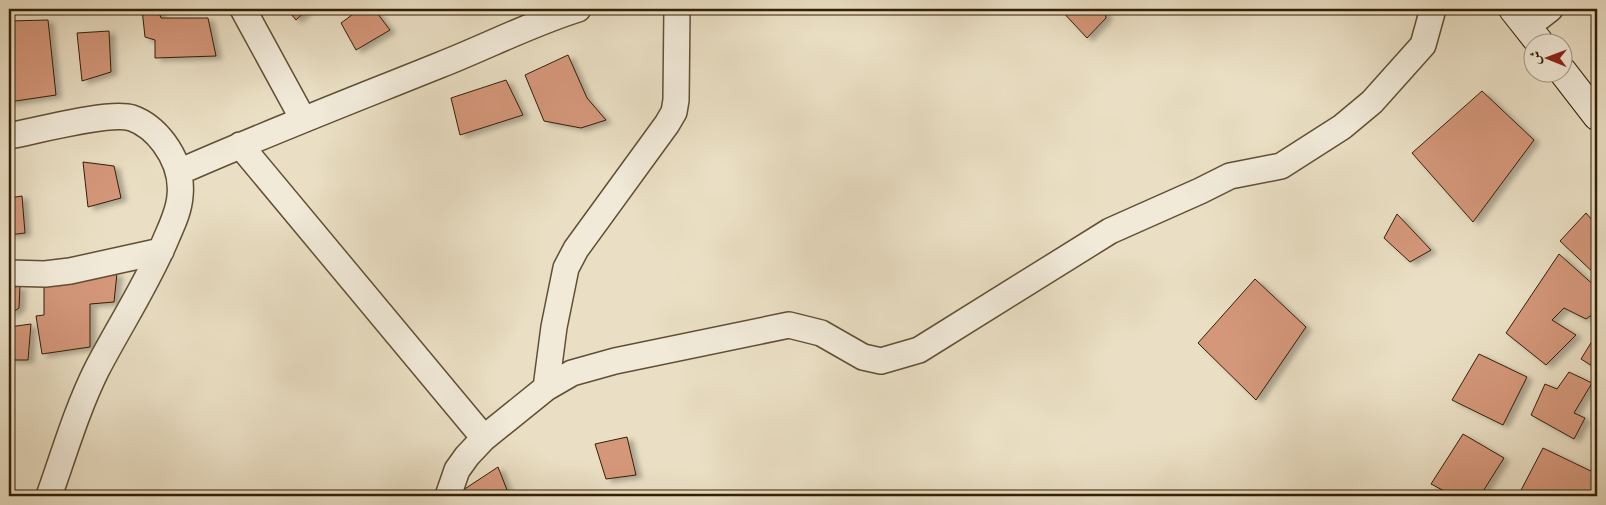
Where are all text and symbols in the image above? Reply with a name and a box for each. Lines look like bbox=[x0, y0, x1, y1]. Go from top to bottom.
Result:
north arrow bbox=[1524, 32, 1574, 82]
text: ش bbox=[1527, 51, 1544, 65]

